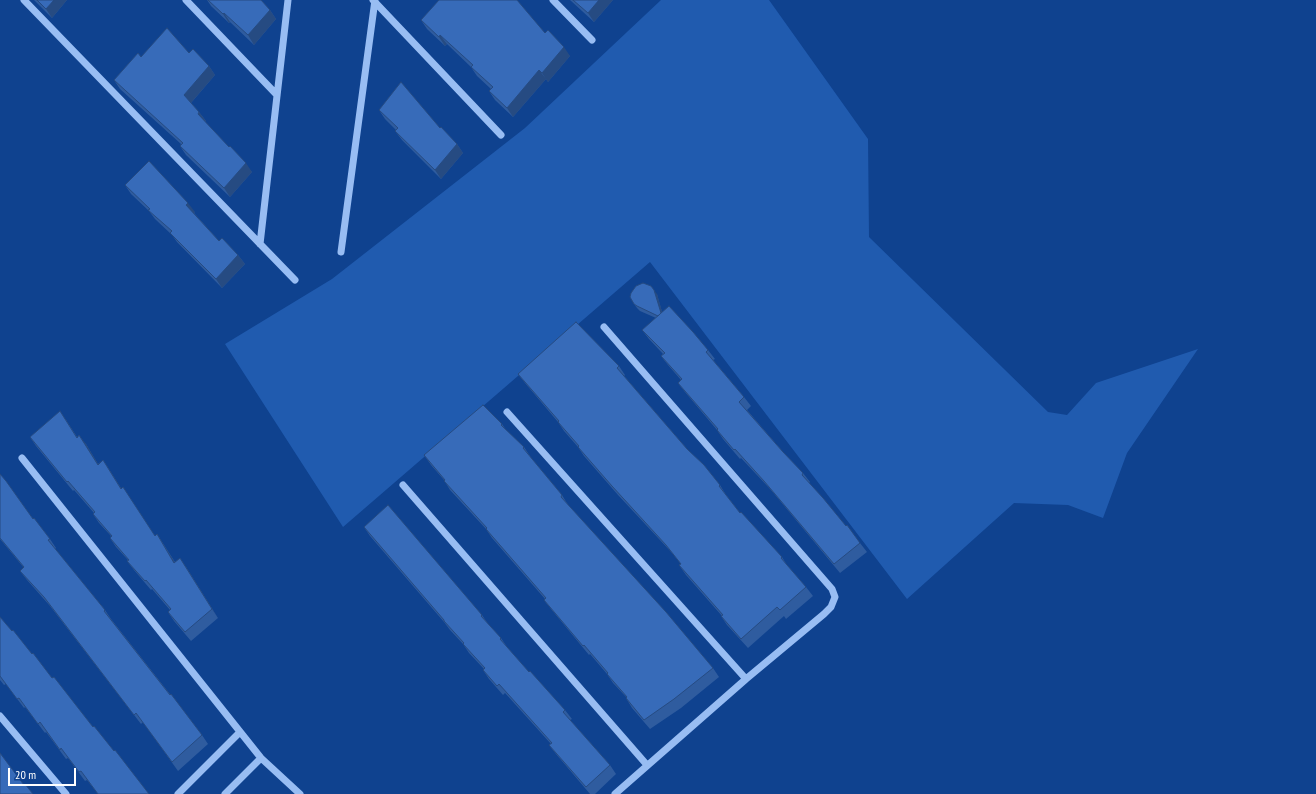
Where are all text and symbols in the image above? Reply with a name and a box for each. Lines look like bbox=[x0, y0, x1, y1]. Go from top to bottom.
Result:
scale bar bbox=[10, 760, 78, 786]
text: 20 m bbox=[15, 767, 36, 782]

